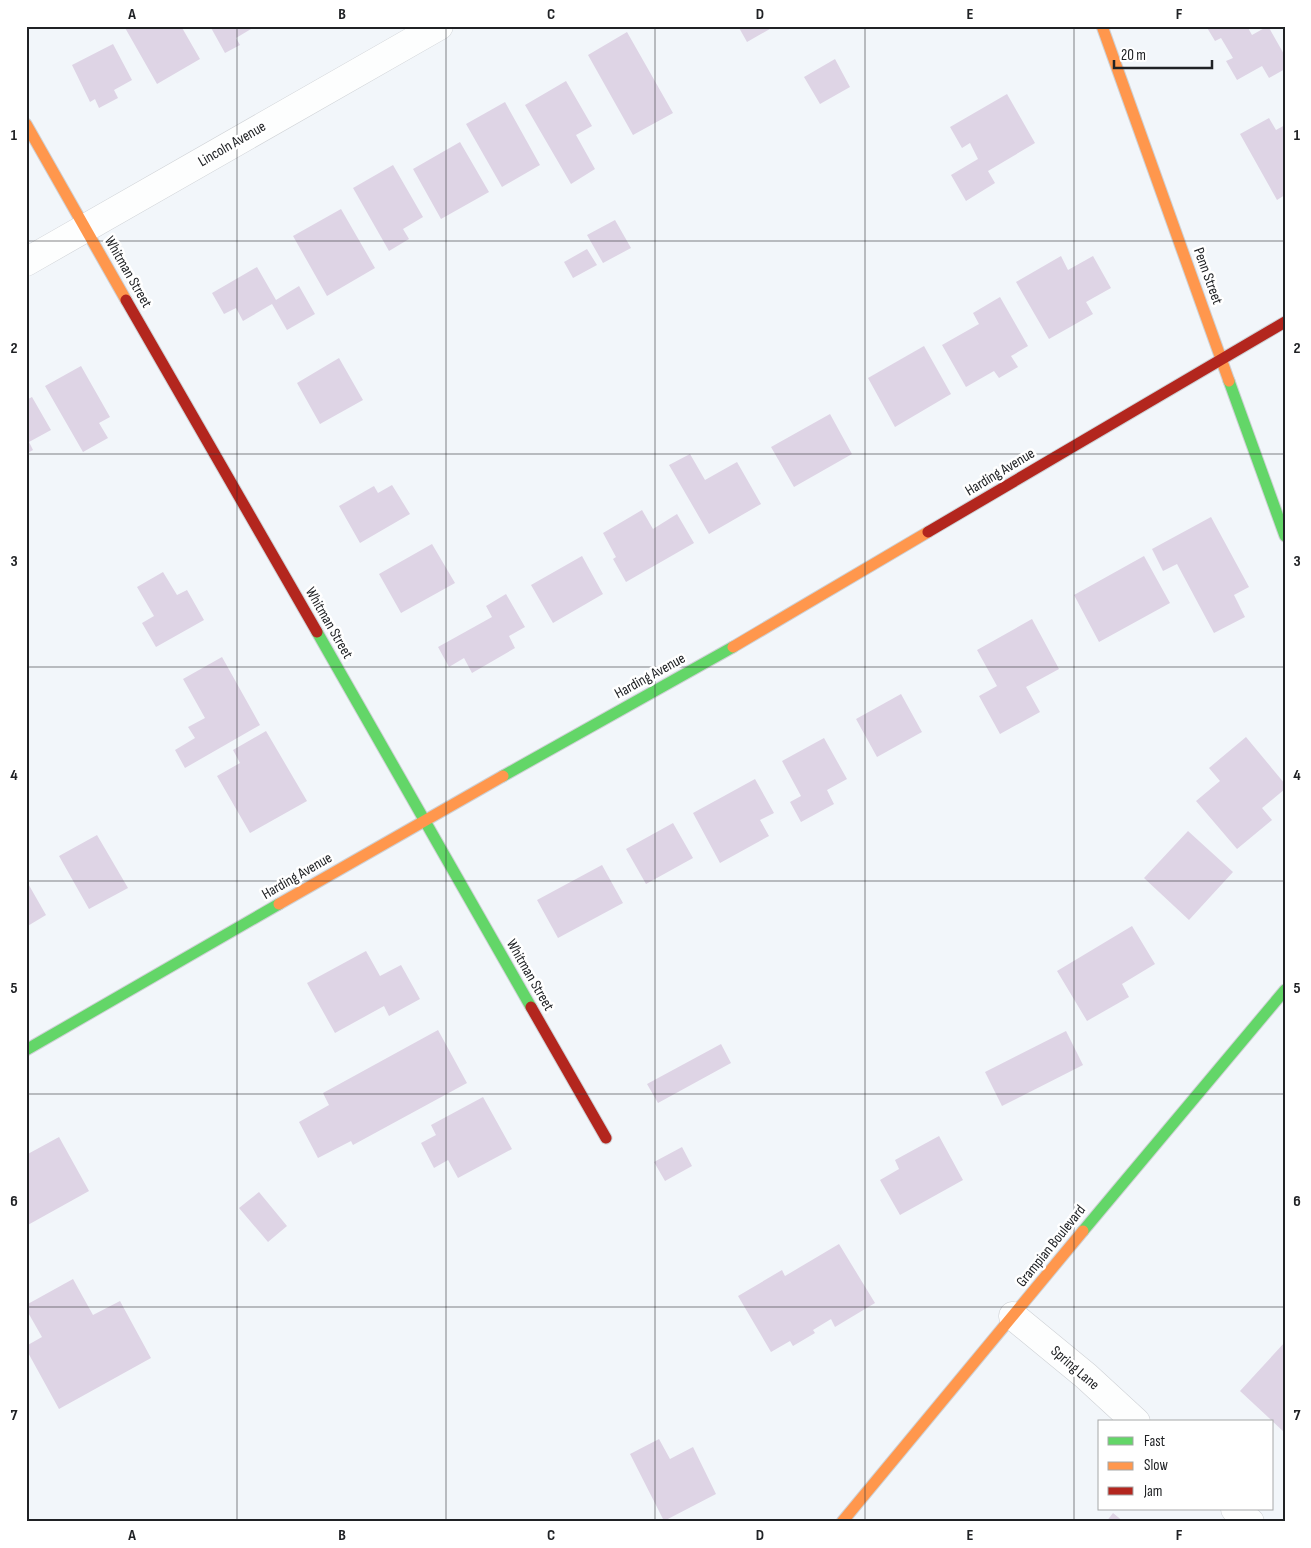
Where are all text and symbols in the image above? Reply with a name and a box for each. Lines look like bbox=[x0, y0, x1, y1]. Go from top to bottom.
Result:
text: A bbox=[127, 5, 136, 24]
text: B bbox=[338, 5, 346, 24]
text: C bbox=[547, 5, 555, 24]
text: D bbox=[756, 5, 764, 24]
text: E bbox=[967, 5, 974, 24]
text: F bbox=[1176, 5, 1183, 24]
scale bar bbox=[1114, 38, 1211, 70]
text: 20 m bbox=[1121, 46, 1146, 65]
street label: Lincoln Avenue bbox=[195, 117, 269, 171]
text: 1 bbox=[11, 126, 18, 145]
text: 1 bbox=[1294, 126, 1301, 145]
street label: Whitman Street bbox=[100, 233, 156, 311]
street label: Penn Street bbox=[1189, 245, 1227, 307]
text: 2 bbox=[10, 339, 18, 358]
text: 2 bbox=[1293, 339, 1301, 358]
street label: Harding Avenue bbox=[962, 444, 1038, 500]
text: 3 bbox=[10, 552, 18, 571]
text: 3 bbox=[1293, 552, 1301, 571]
street label: Whitman Street bbox=[301, 584, 357, 662]
street label: Harding Avenue bbox=[611, 649, 689, 703]
text: 4 bbox=[10, 766, 18, 785]
text: 4 bbox=[1293, 766, 1301, 785]
street label: Harding Avenue bbox=[258, 848, 336, 904]
street label: Whitman Street bbox=[502, 936, 558, 1014]
text: 5 bbox=[10, 979, 18, 998]
text: 5 bbox=[1293, 979, 1301, 998]
text: 6 bbox=[10, 1192, 18, 1211]
text: 6 bbox=[1293, 1192, 1301, 1211]
street label: Grampian Boulevard bbox=[1012, 1201, 1090, 1291]
street label: Spring Lane bbox=[1047, 1342, 1103, 1394]
text: 7 bbox=[11, 1406, 18, 1425]
text: 7 bbox=[1294, 1406, 1301, 1425]
legend bbox=[1098, 1420, 1274, 1510]
text: Fast bbox=[1144, 1432, 1166, 1451]
text: Slow bbox=[1144, 1456, 1168, 1475]
text: Jam bbox=[1143, 1482, 1162, 1501]
text: A bbox=[127, 1526, 136, 1545]
text: B bbox=[338, 1526, 346, 1545]
text: C bbox=[547, 1526, 555, 1545]
text: D bbox=[756, 1526, 764, 1545]
text: E bbox=[967, 1526, 974, 1545]
text: F bbox=[1176, 1526, 1183, 1545]

